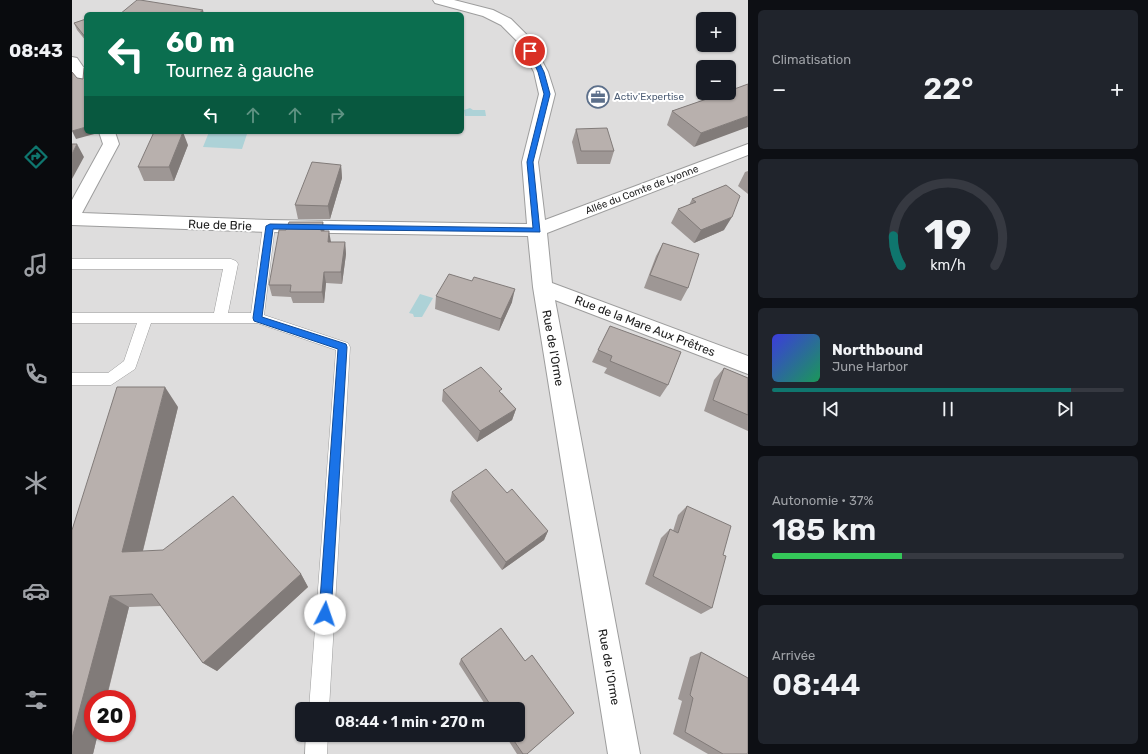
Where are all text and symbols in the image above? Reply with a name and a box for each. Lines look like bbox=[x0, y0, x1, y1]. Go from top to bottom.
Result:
map controls bbox=[696, 12, 736, 100]
button: + bbox=[696, 12, 736, 52]
text: 60 m bbox=[166, 26, 235, 59]
icon: left bbox=[100, 28, 152, 80]
pin bbox=[513, 34, 547, 68]
text: 08:43 bbox=[9, 40, 63, 62]
icon: arrive bbox=[519, 40, 541, 62]
text: Climatisation bbox=[772, 52, 851, 67]
text: Tournez à gauche bbox=[166, 60, 314, 82]
button: − bbox=[696, 60, 736, 100]
text: 22° bbox=[923, 71, 973, 107]
text: − bbox=[772, 76, 786, 103]
text: + bbox=[1110, 76, 1124, 103]
office icon: Activ'Expertise bbox=[585, 84, 611, 110]
place label: Activ'Expertise bbox=[614, 91, 684, 103]
icon: left bbox=[200, 104, 222, 126]
icon: ahead bbox=[242, 104, 264, 126]
icon: ahead bbox=[284, 104, 306, 126]
icon: right bbox=[326, 104, 348, 126]
icon: directions bbox=[22, 143, 50, 171]
street label: Allée du Comte de Lyonne bbox=[584, 163, 701, 217]
text: 19 bbox=[924, 210, 972, 259]
street label: Rue de Brie bbox=[188, 217, 252, 233]
icon: music bbox=[22, 251, 50, 279]
text: km/h bbox=[930, 257, 966, 274]
street label: Rue de la Mare Aux Prêtres bbox=[573, 293, 717, 359]
street label: Rue de l'Orme bbox=[539, 309, 567, 387]
text: Northbound bbox=[832, 341, 923, 359]
text: June Harbor bbox=[832, 359, 908, 374]
icon: phone bbox=[22, 360, 50, 388]
icon: previous bbox=[820, 398, 842, 420]
icon: pause bbox=[937, 398, 959, 420]
icon: next bbox=[1054, 398, 1076, 420]
icon: climate bbox=[22, 469, 50, 497]
text: Autonomie · 37% bbox=[772, 493, 873, 508]
text: 185 km bbox=[772, 512, 876, 548]
icon: car bbox=[22, 577, 50, 605]
position arrow bbox=[304, 593, 346, 635]
street label: Rue de l'Orme bbox=[595, 628, 623, 706]
text: Arrivée bbox=[772, 648, 815, 663]
text: 08:44 bbox=[772, 667, 861, 703]
icon: filters bbox=[22, 686, 50, 714]
speed limit sign: 20 bbox=[84, 690, 136, 742]
text: 08:44 · 1 min · 270 m bbox=[335, 713, 485, 731]

